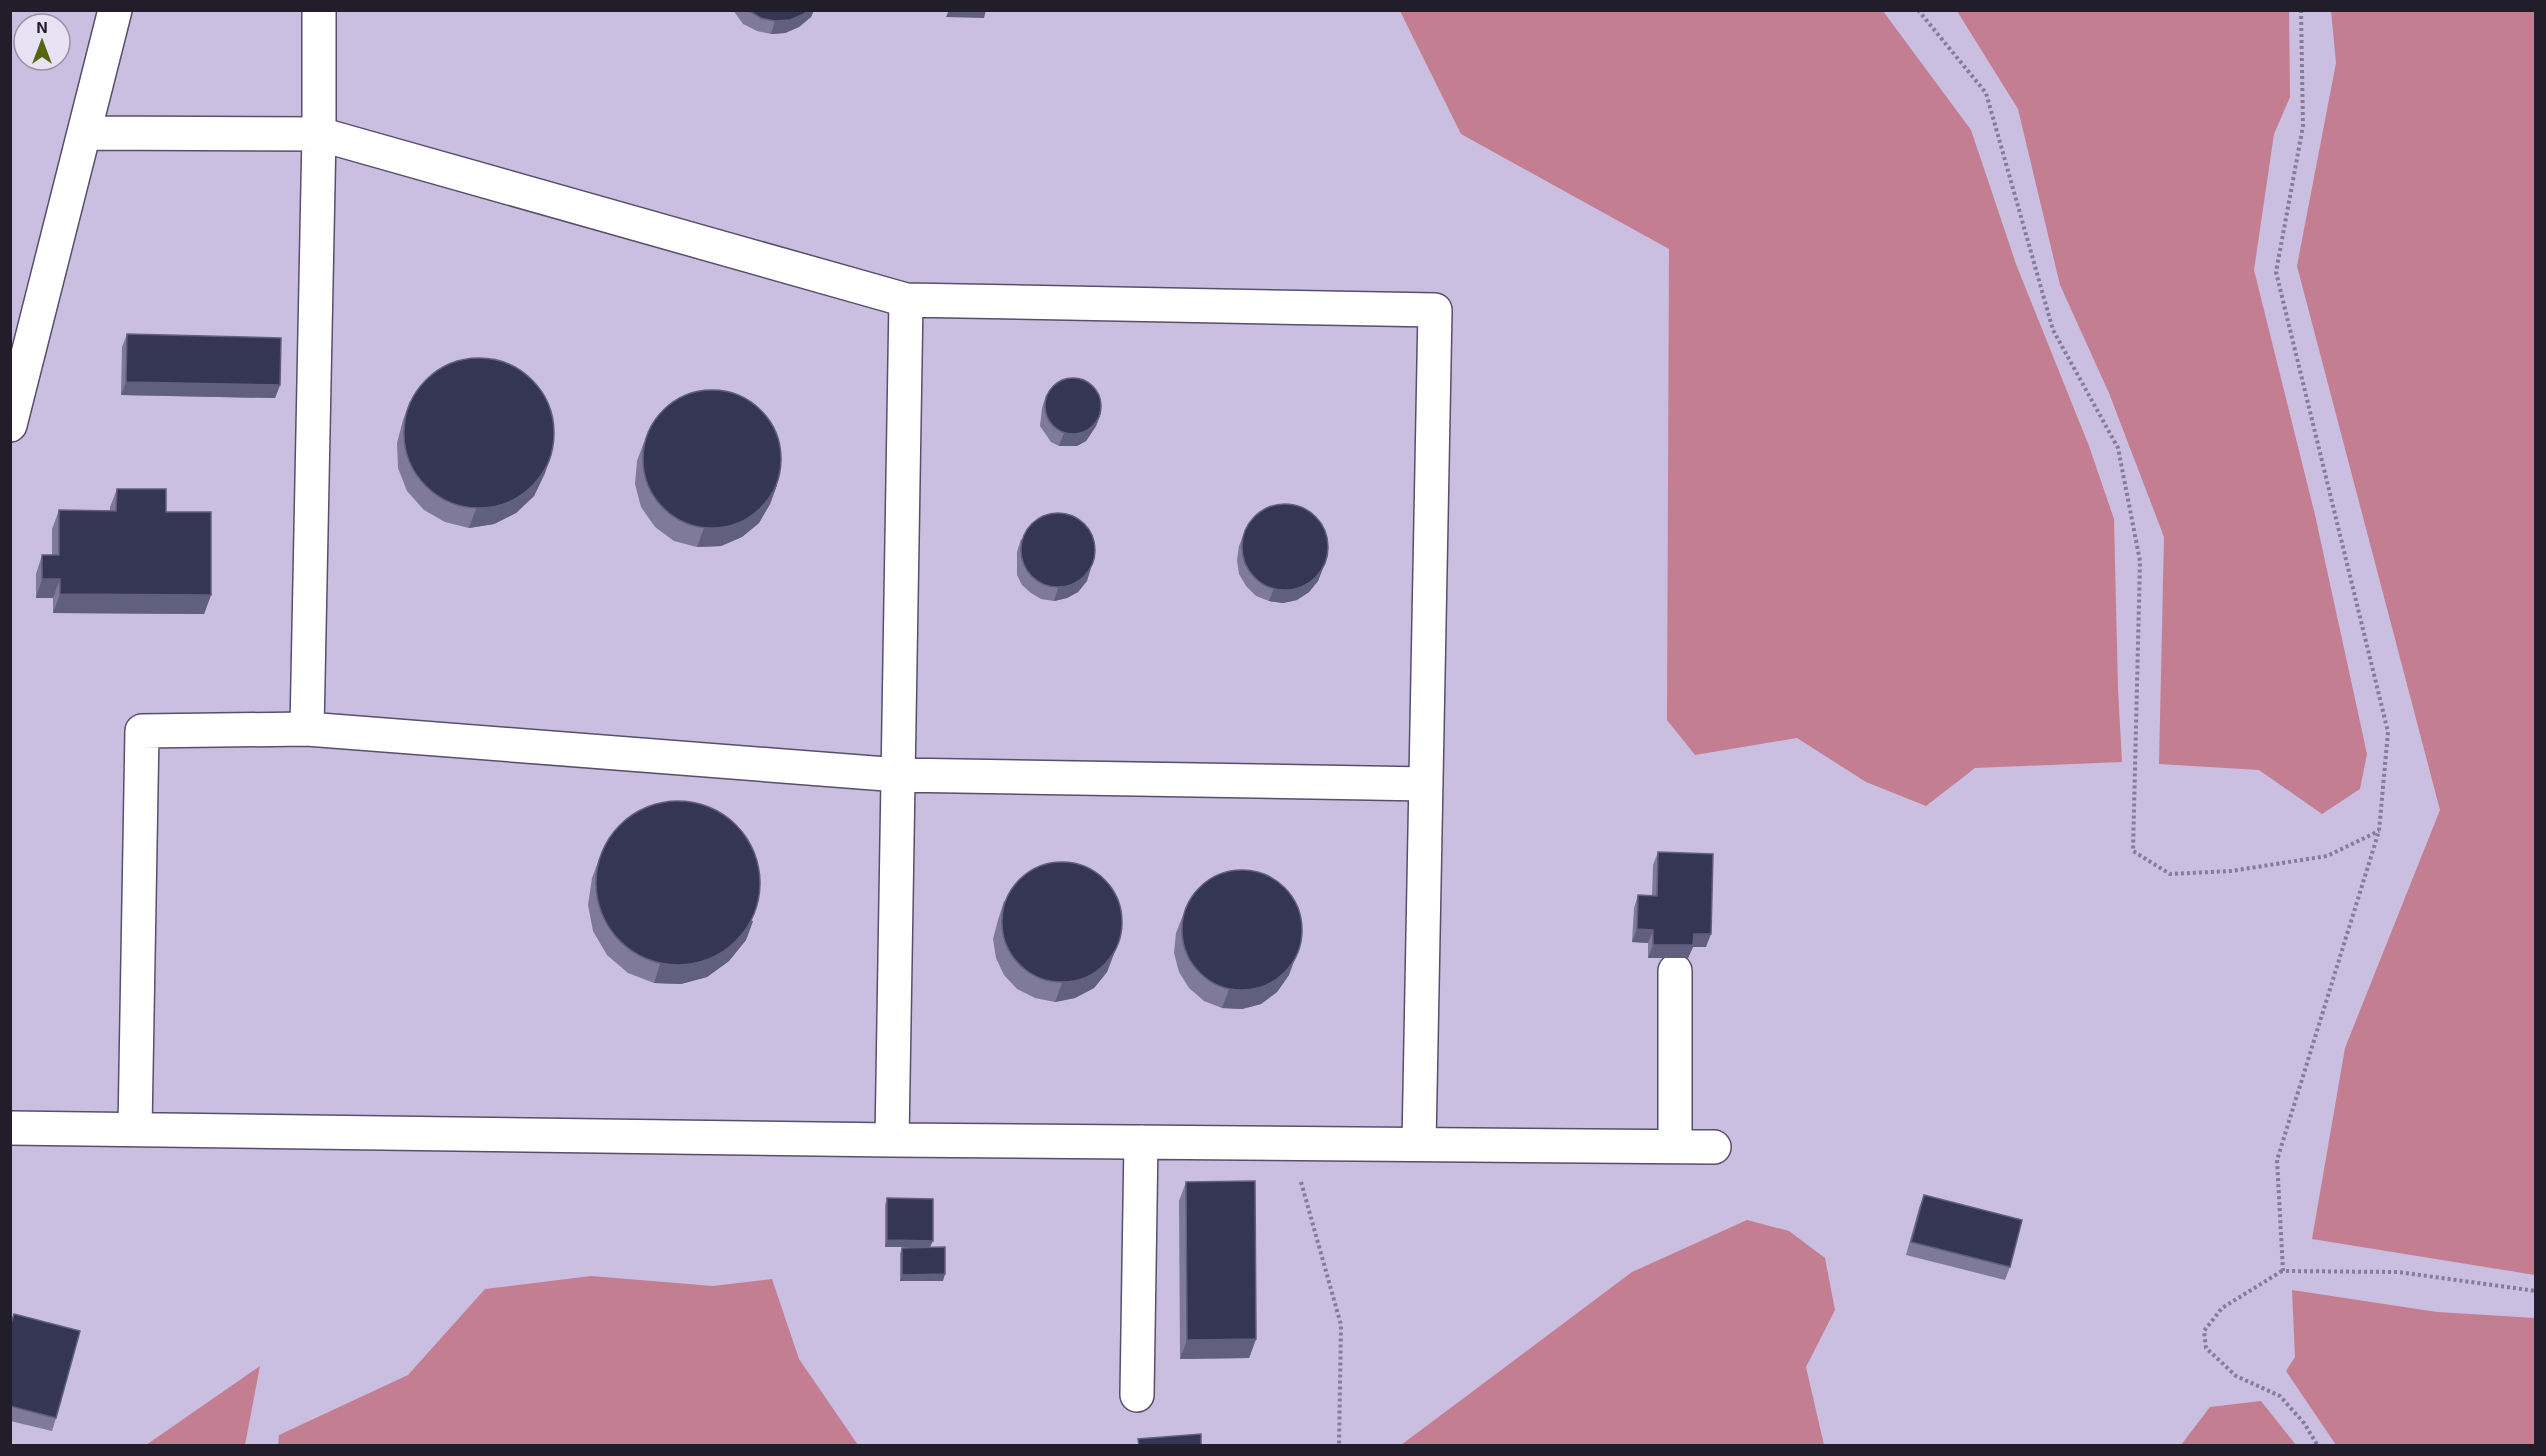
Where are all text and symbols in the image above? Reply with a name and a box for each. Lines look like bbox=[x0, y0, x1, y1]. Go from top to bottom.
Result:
north arrow bbox=[12, 12, 72, 72]
text: N bbox=[36, 17, 48, 36]

